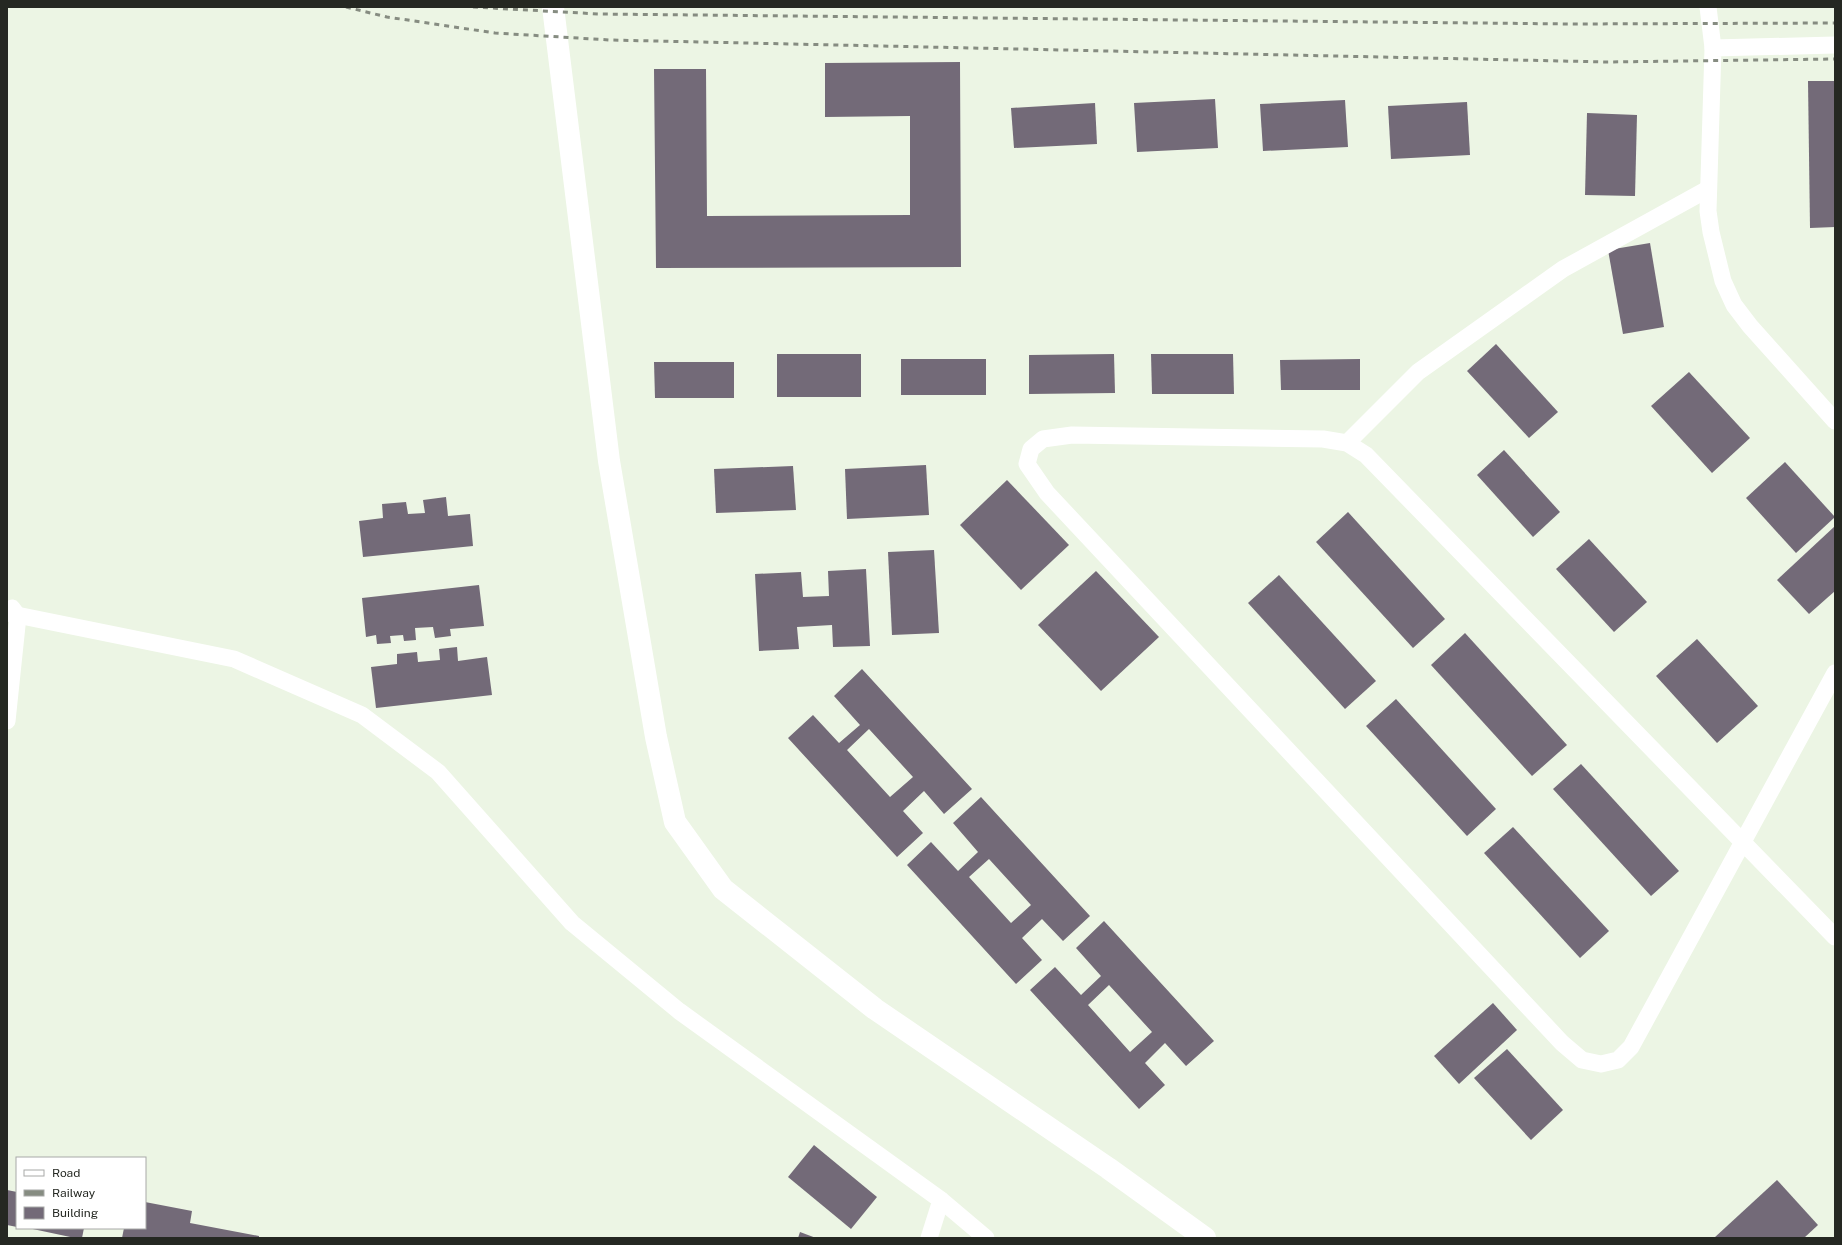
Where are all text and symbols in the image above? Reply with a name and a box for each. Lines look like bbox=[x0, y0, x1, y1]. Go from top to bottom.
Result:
legend bbox=[16, 1157, 146, 1229]
text: Road bbox=[52, 1166, 80, 1180]
text: Railway bbox=[52, 1186, 96, 1200]
text: Building bbox=[52, 1206, 98, 1220]

